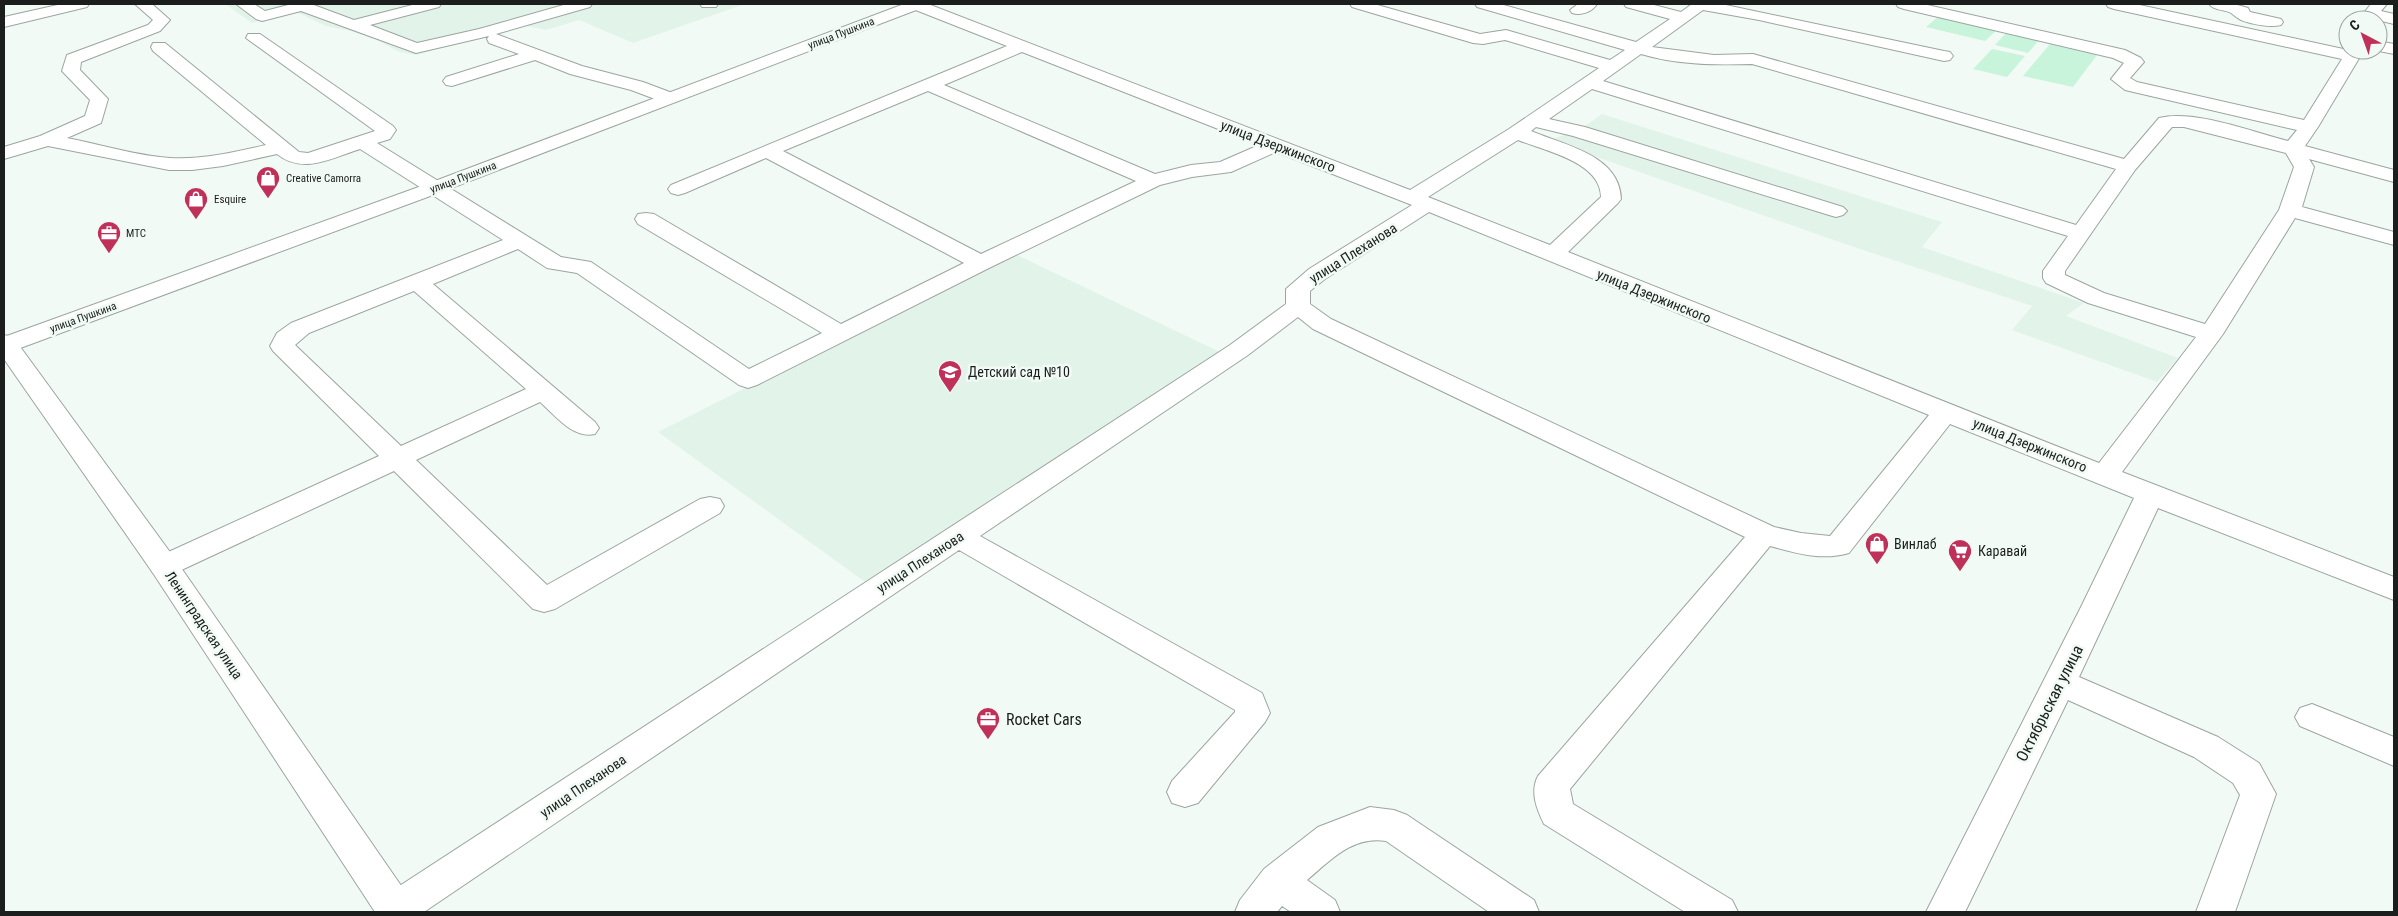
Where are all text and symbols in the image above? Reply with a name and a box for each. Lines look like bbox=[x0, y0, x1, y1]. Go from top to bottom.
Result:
north arrow bbox=[2338, 10, 2388, 60]
street label: улица Пушкина bbox=[806, 15, 876, 52]
text: С bbox=[2346, 17, 2363, 34]
street label: улица Дзержинского bbox=[1218, 117, 1338, 175]
street label: улица Пушкина bbox=[428, 159, 498, 196]
shop icon: Creative Camorra bbox=[255, 165, 281, 199]
place label: Creative Camorra bbox=[286, 172, 361, 185]
shop icon: Esquire bbox=[183, 186, 209, 220]
place label: Esquire bbox=[214, 193, 246, 206]
office icon: МТС bbox=[96, 220, 122, 254]
street label: улица Плеханова bbox=[1306, 220, 1400, 286]
place label: МТС bbox=[126, 227, 146, 240]
street label: улица Дзержинского bbox=[1595, 266, 1713, 326]
street label: улица Пушкина bbox=[48, 299, 118, 336]
school or university icon: Детский сад №10 bbox=[937, 359, 963, 393]
place label: Детский сад №10 bbox=[968, 364, 1070, 380]
street label: улица Дзержинского bbox=[1971, 415, 2089, 475]
street label: улица Плеханова bbox=[874, 528, 966, 596]
shop icon: Винлаб bbox=[1864, 531, 1890, 565]
place label: Винлаб bbox=[1894, 536, 1937, 552]
supermarket icon: Каравай bbox=[1947, 538, 1973, 572]
place label: Каравай bbox=[1978, 543, 2027, 559]
street label: Ленинградская улица bbox=[162, 568, 246, 682]
street label: Октябрьская улица bbox=[2012, 642, 2087, 764]
office icon: Rocket Cars bbox=[975, 706, 1001, 740]
place label: Rocket Cars bbox=[1006, 710, 1082, 729]
street label: улица Плеханова bbox=[537, 751, 629, 821]

